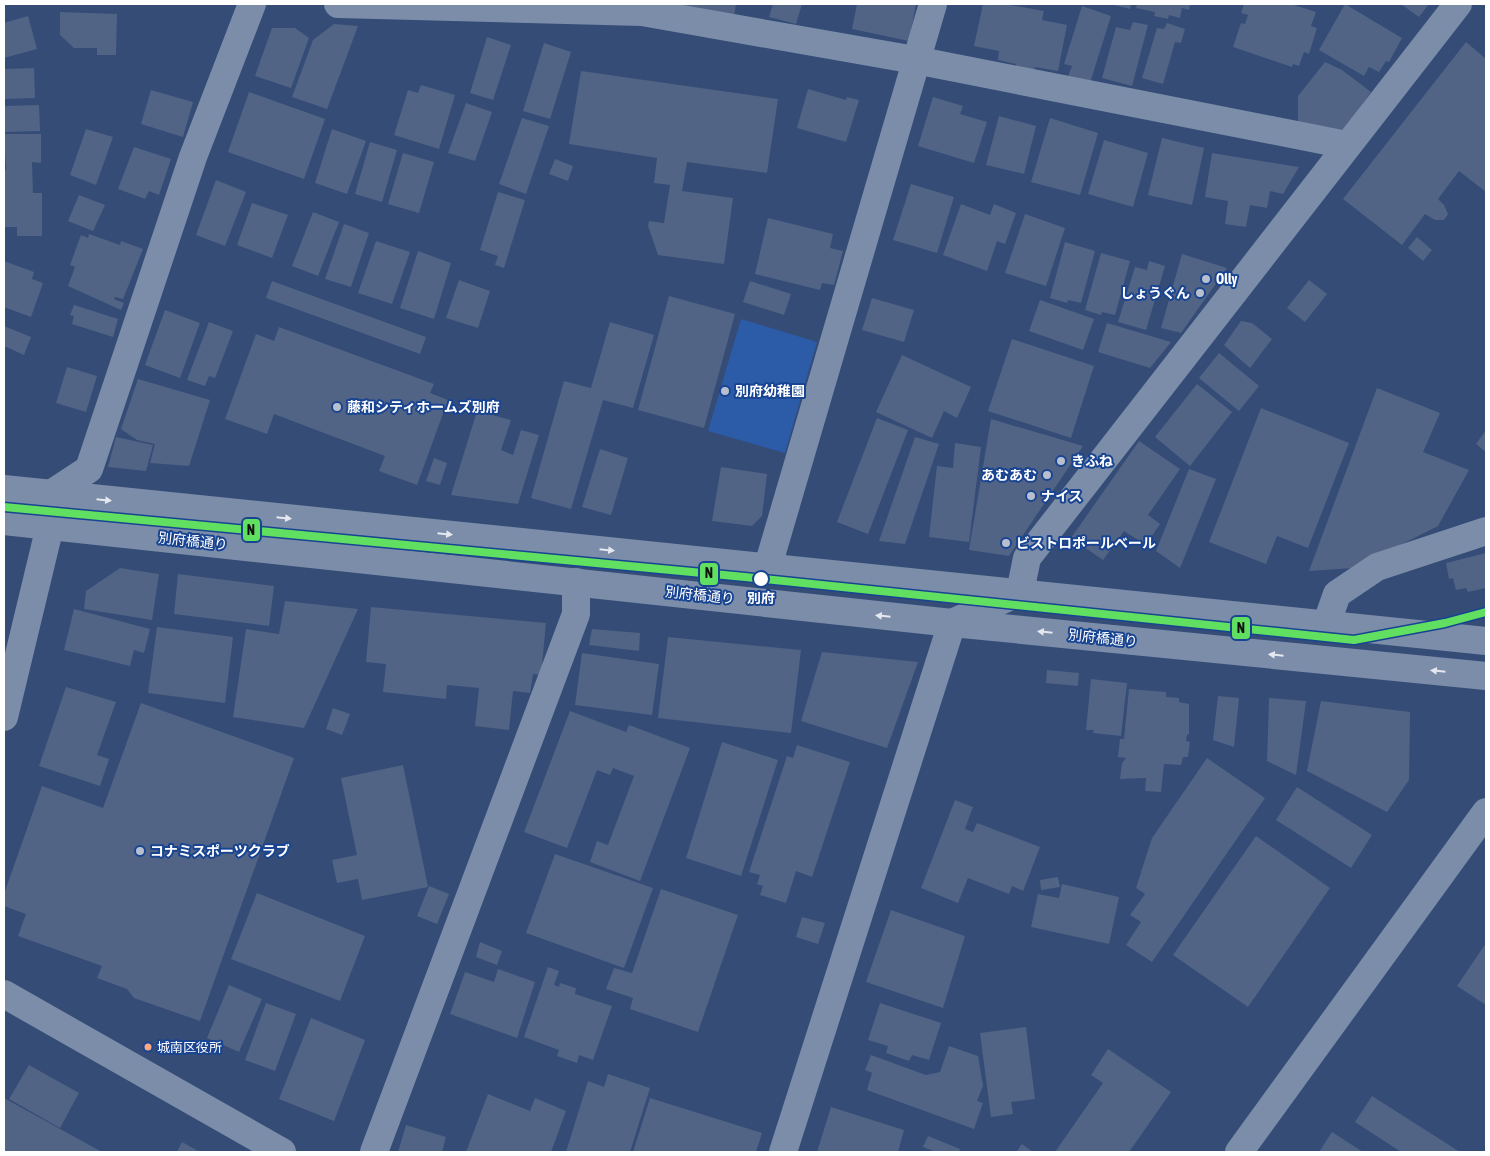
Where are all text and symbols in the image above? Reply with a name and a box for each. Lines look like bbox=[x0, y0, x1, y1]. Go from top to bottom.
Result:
place label: Olly bbox=[1216, 271, 1237, 287]
marker: Olly bbox=[1200, 273, 1212, 285]
place label: しょうぐん bbox=[1120, 285, 1190, 301]
marker: しょうぐん bbox=[1194, 287, 1206, 299]
place label: 別府幼稚園 bbox=[735, 383, 805, 399]
marker: 別府幼稚園 bbox=[719, 385, 731, 397]
place label: 藤和シティホームズ別府 bbox=[347, 399, 500, 415]
marker: 藤和シティホームズ別府 bbox=[331, 401, 343, 413]
place label: きふね bbox=[1071, 453, 1113, 469]
marker: きふね bbox=[1055, 455, 1067, 467]
place label: あむあむ bbox=[981, 467, 1037, 483]
marker: あむあむ bbox=[1041, 469, 1053, 481]
place label: ナイス bbox=[1041, 488, 1083, 504]
marker: ナイス bbox=[1025, 490, 1037, 502]
one-way arrow bbox=[97, 496, 113, 504]
one-way arrow bbox=[276, 514, 292, 522]
line badge: N bbox=[242, 518, 261, 542]
text: N bbox=[247, 522, 255, 538]
street label: 別府橋通り bbox=[157, 529, 229, 553]
one-way arrow bbox=[437, 530, 453, 538]
place label: ビストロポールべール bbox=[1016, 535, 1156, 551]
marker: ビストロポールべール bbox=[1000, 537, 1012, 549]
one-way arrow bbox=[599, 546, 615, 554]
line badge: N bbox=[699, 562, 719, 586]
text: N bbox=[705, 565, 713, 581]
marker: 別府 bbox=[752, 570, 770, 588]
street label: 別府橋通り bbox=[664, 583, 736, 607]
place label: 別府 bbox=[747, 590, 775, 606]
one-way arrow bbox=[875, 612, 891, 620]
line badge: N bbox=[1231, 616, 1251, 640]
text: N bbox=[1237, 620, 1245, 636]
street label: 別府橋通り bbox=[1067, 626, 1139, 650]
one-way arrow bbox=[1036, 628, 1052, 636]
one-way arrow bbox=[1268, 651, 1284, 659]
one-way arrow bbox=[1429, 667, 1445, 675]
place label: コナミスポーツクラブ bbox=[150, 843, 290, 859]
marker: コナミスポーツクラブ bbox=[134, 845, 146, 857]
place label: 城南区役所 bbox=[157, 1040, 222, 1055]
marker: 城南区役所 bbox=[143, 1042, 153, 1052]

